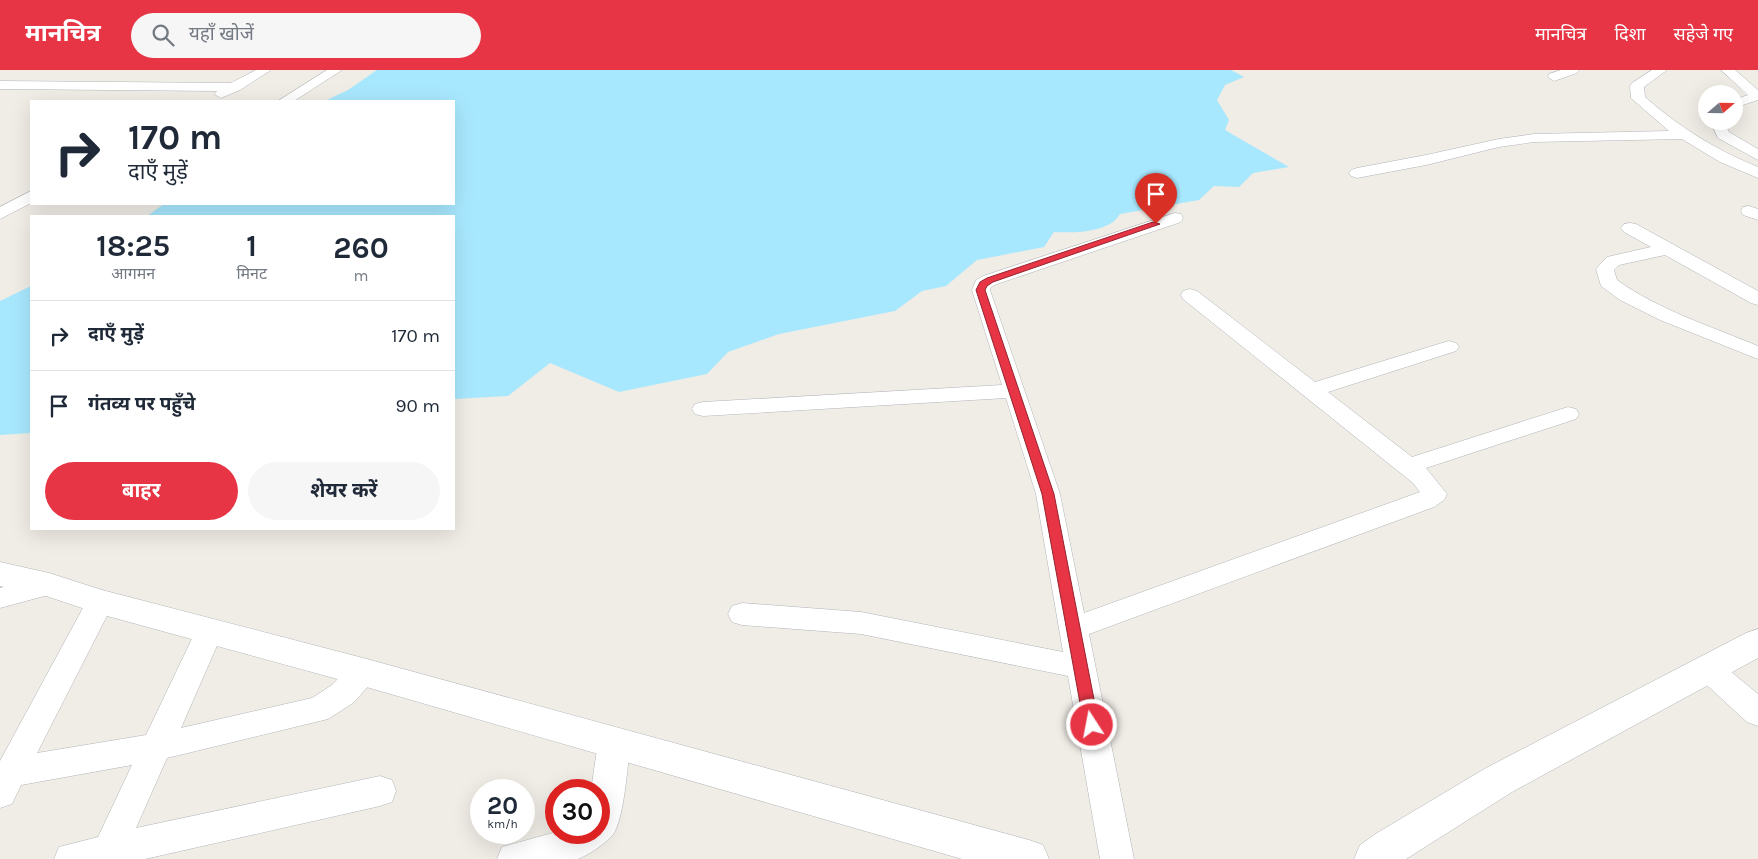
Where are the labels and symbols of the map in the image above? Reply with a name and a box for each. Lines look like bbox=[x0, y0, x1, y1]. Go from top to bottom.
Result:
north arrow bbox=[1698, 85, 1742, 130]
pin bbox=[1135, 173, 1177, 224]
position arrow bbox=[1065, 698, 1117, 750]
speed limit sign: 30 bbox=[545, 779, 610, 844]

